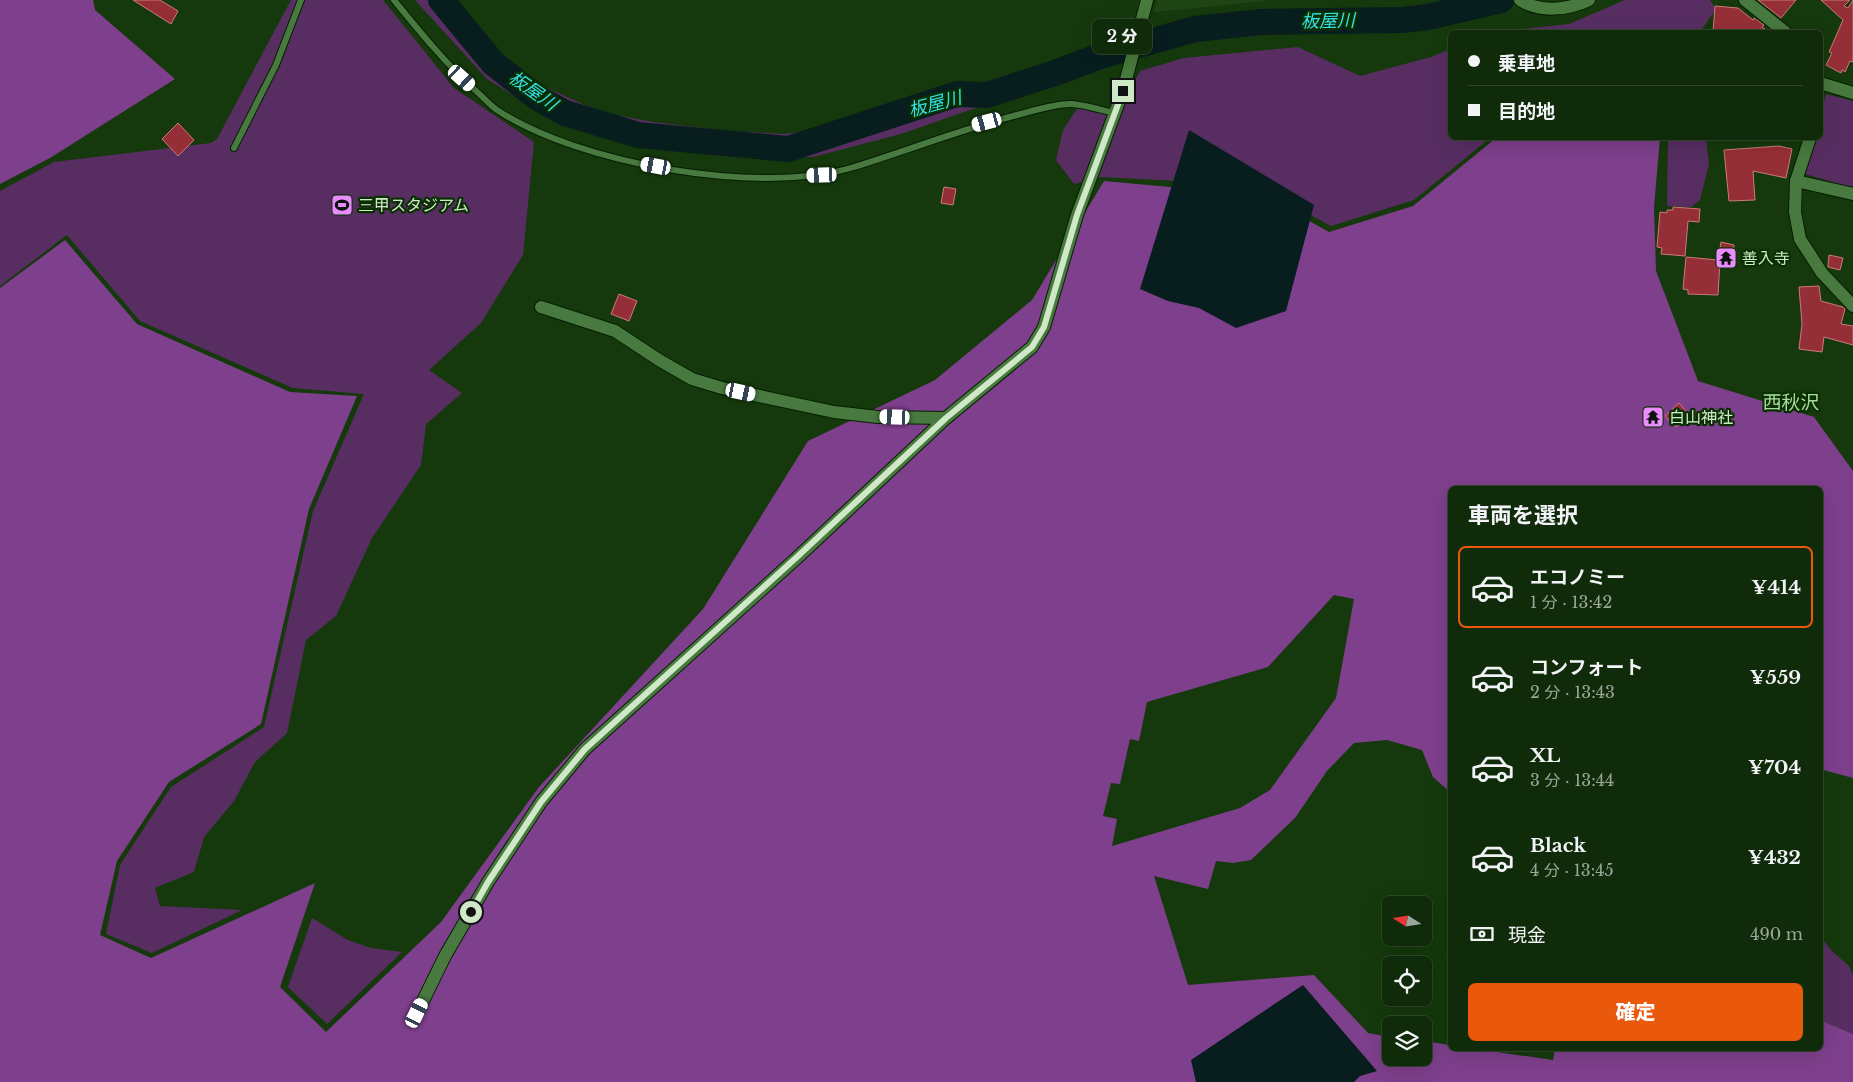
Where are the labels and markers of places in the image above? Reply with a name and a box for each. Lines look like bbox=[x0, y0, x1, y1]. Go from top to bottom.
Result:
sports icon: 三甲スタジアム bbox=[330, 193, 354, 217]
place label: 三甲スタジアム bbox=[358, 195, 469, 215]
temple icon: 善入寺 bbox=[1714, 246, 1738, 270]
place label: 善入寺 bbox=[1742, 248, 1790, 268]
temple icon: 白山神社 bbox=[1641, 405, 1665, 429]
place label: 白山神社 bbox=[1669, 407, 1733, 427]

